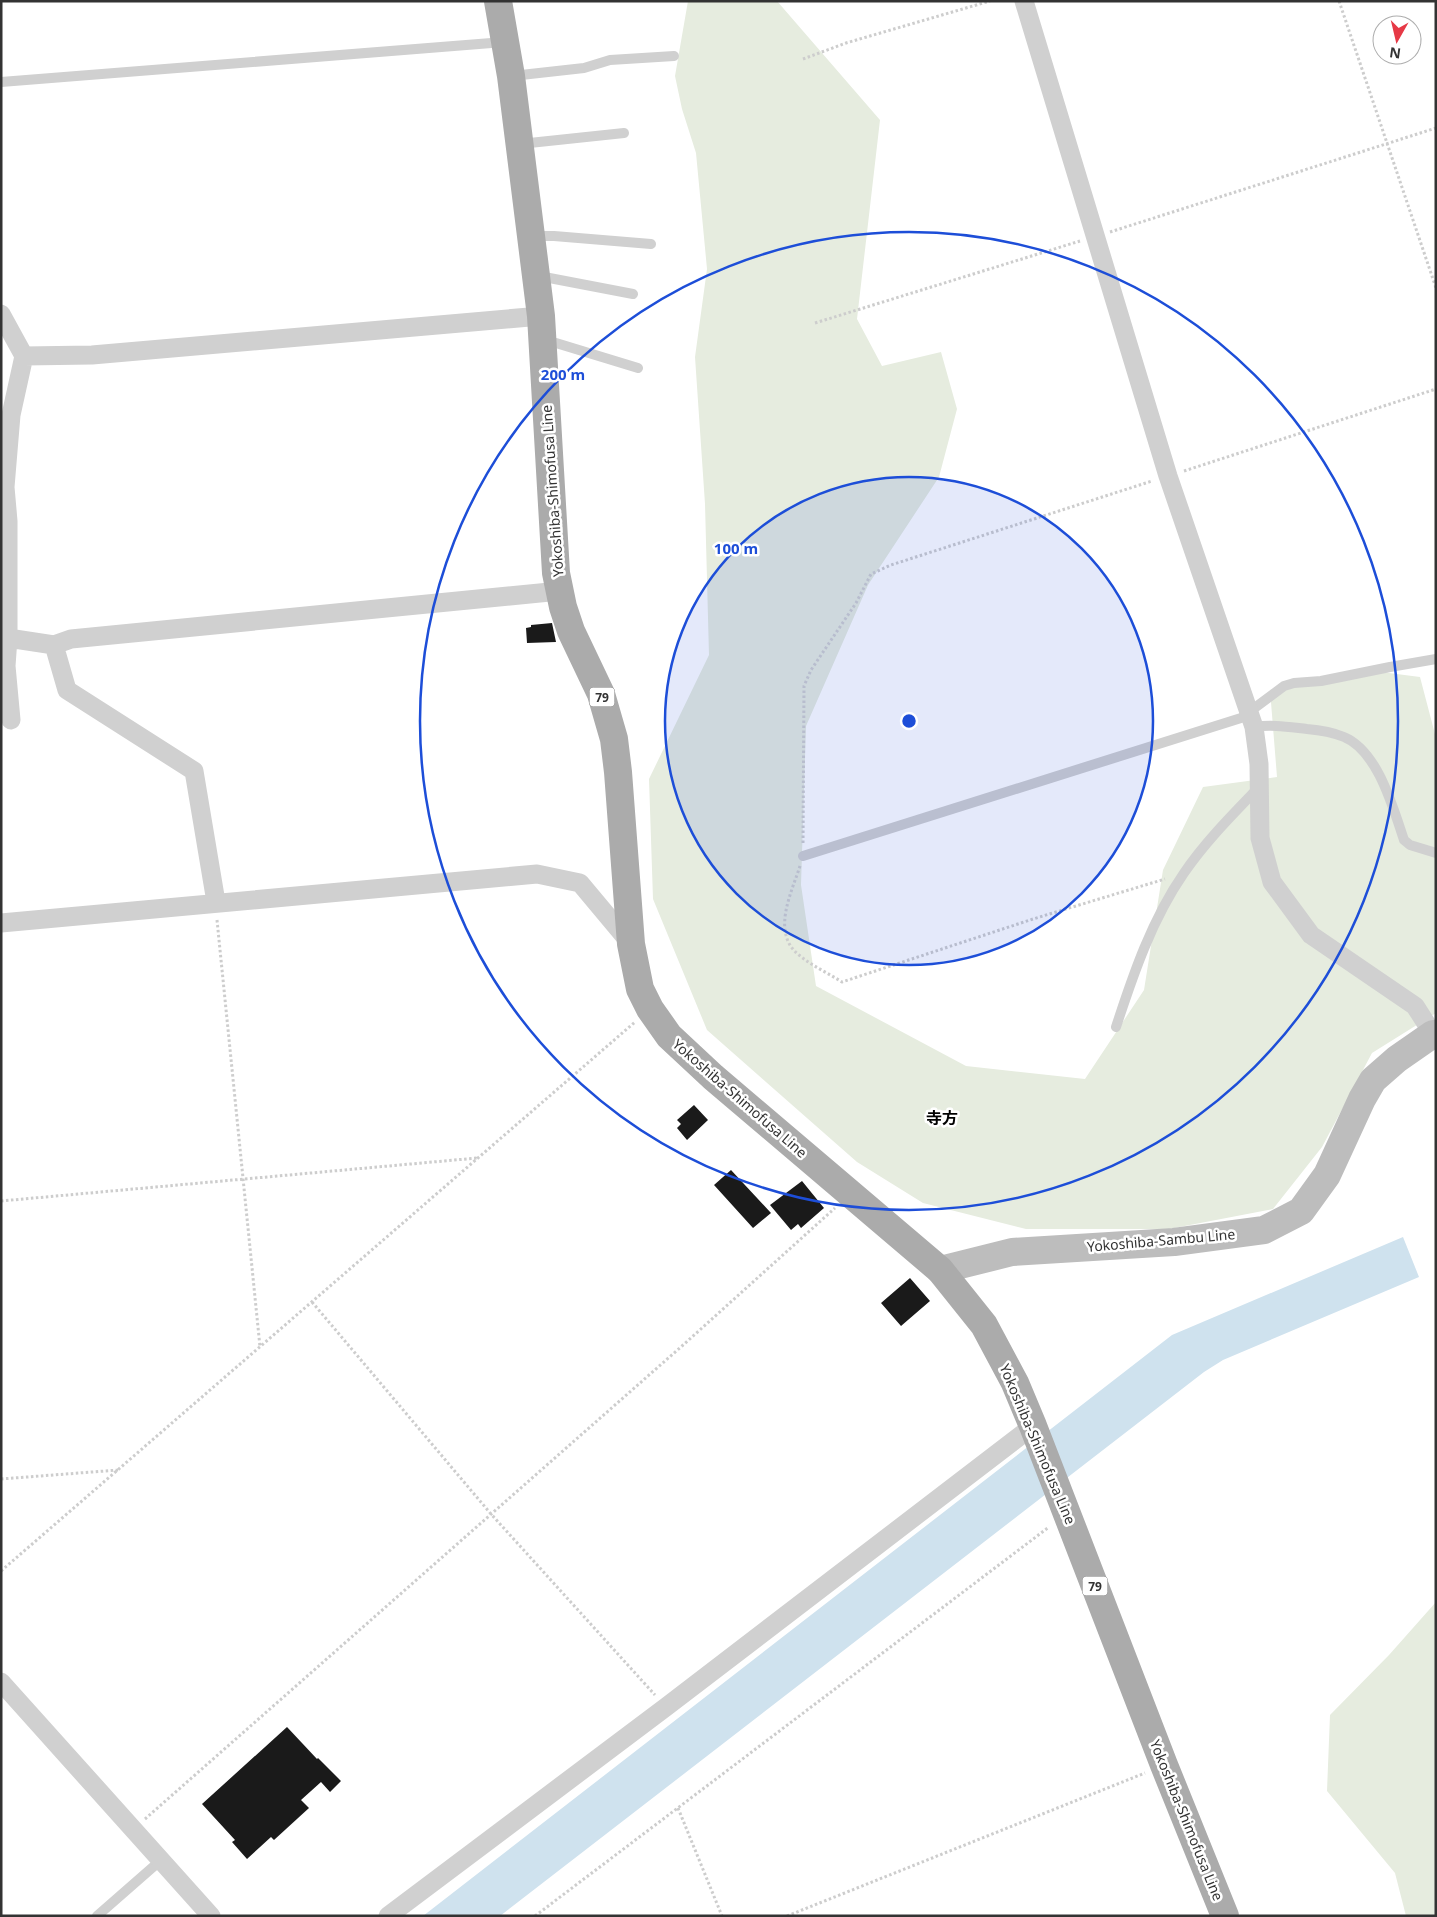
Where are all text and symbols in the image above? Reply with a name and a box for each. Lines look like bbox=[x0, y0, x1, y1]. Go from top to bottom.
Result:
north arrow bbox=[1372, 15, 1422, 65]
text: N bbox=[1388, 43, 1402, 64]
text: 200 m bbox=[541, 364, 585, 384]
street label: Yokoshiba-Shimofusa Line bbox=[537, 404, 567, 578]
text: 100 m bbox=[714, 538, 758, 558]
road number: 79 bbox=[590, 688, 614, 706]
centre of rings bbox=[900, 712, 918, 730]
street label: Yokoshiba-Shimofusa Line bbox=[669, 1034, 811, 1162]
district label: 寺方 bbox=[926, 1107, 958, 1129]
street label: Yokoshiba-Sambu Line bbox=[1086, 1224, 1236, 1256]
street label: Yokoshiba-Shimofusa Line bbox=[996, 1361, 1080, 1527]
road number: 79 bbox=[1082, 1576, 1108, 1595]
street label: Yokoshiba-Shimofusa Line bbox=[1146, 1737, 1228, 1904]

